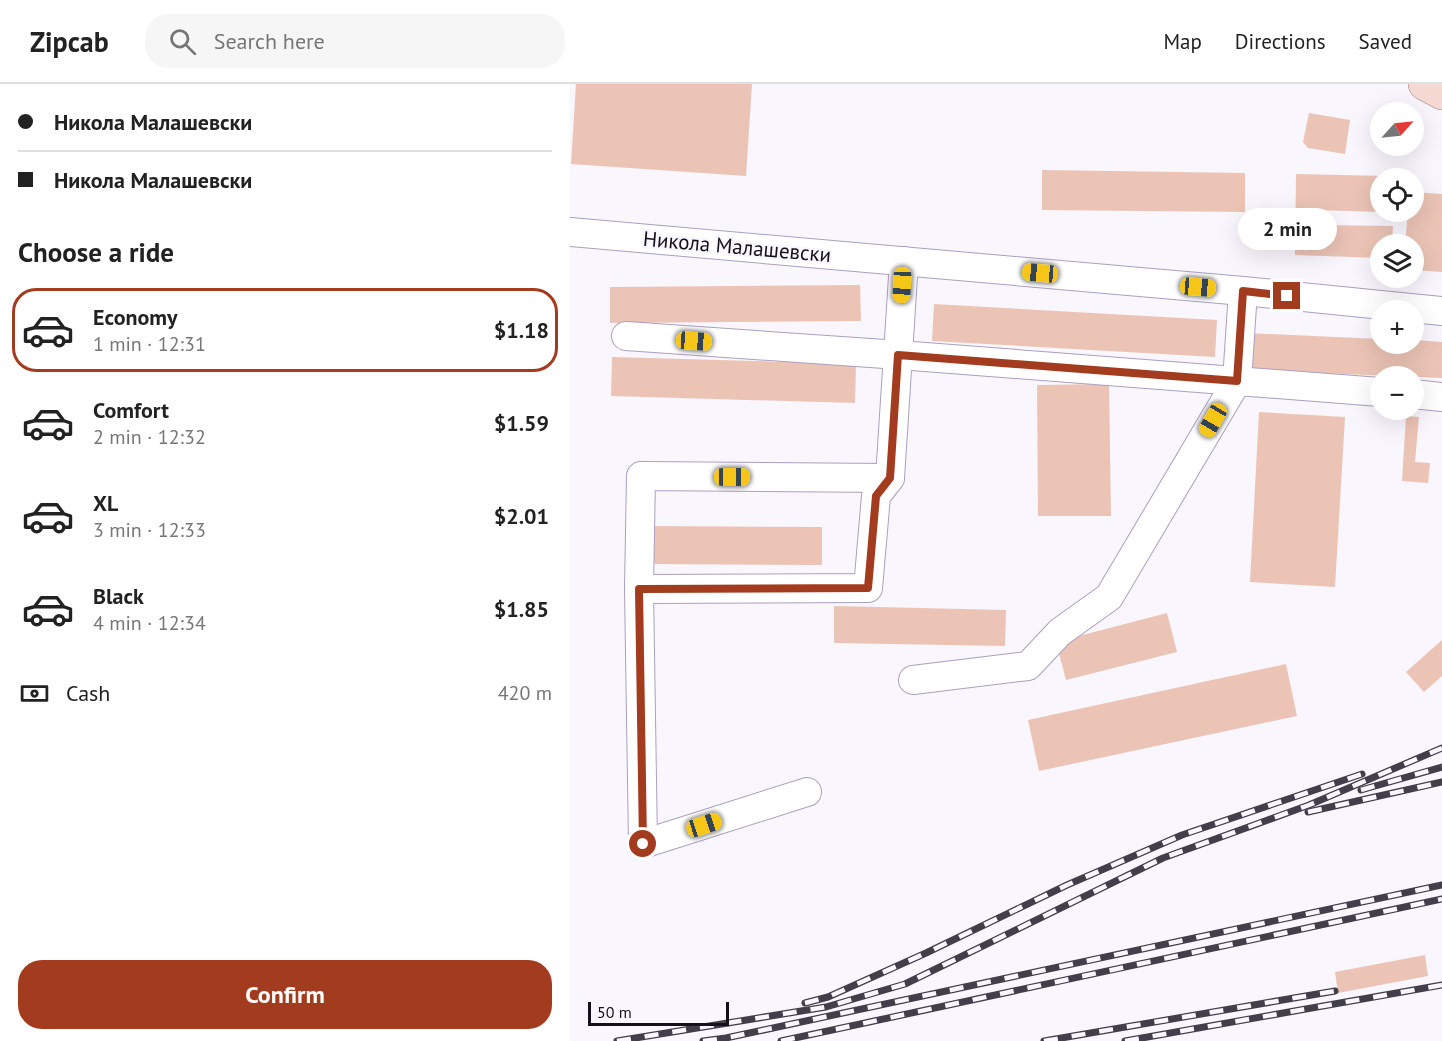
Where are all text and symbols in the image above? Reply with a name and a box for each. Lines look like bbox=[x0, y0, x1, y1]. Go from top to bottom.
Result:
search box bbox=[145, 14, 565, 68]
text: Zipcab bbox=[30, 23, 109, 60]
icon: search bbox=[166, 25, 199, 58]
text: Search here bbox=[214, 27, 325, 55]
text: Map bbox=[1163, 28, 1202, 55]
text: Directions bbox=[1235, 28, 1326, 55]
text: Saved bbox=[1359, 28, 1412, 55]
north arrow bbox=[1370, 102, 1424, 156]
map controls bbox=[1370, 102, 1424, 420]
text: Никола Малашевски bbox=[54, 108, 252, 136]
text: Никола Малашевски bbox=[54, 166, 252, 194]
button: locate bbox=[1370, 168, 1424, 222]
callout: 2 min bbox=[1238, 209, 1336, 251]
text: 2 min bbox=[1263, 216, 1312, 242]
street label: Никола Малашевски bbox=[642, 225, 832, 268]
button: layers bbox=[1370, 234, 1424, 288]
text: Choose a ride bbox=[18, 235, 174, 269]
car bbox=[1021, 262, 1059, 284]
car bbox=[892, 267, 912, 303]
car bbox=[1179, 276, 1217, 298]
route end bbox=[1273, 282, 1300, 309]
button: + bbox=[1370, 300, 1424, 354]
icon: car bbox=[21, 303, 75, 357]
text: Economy bbox=[93, 303, 177, 331]
text: $1.18 bbox=[494, 316, 549, 344]
text: 1 min · 12:31 bbox=[93, 331, 206, 357]
car bbox=[675, 331, 713, 351]
button: − bbox=[1370, 366, 1424, 420]
icon: car bbox=[21, 396, 75, 450]
text: Comfort bbox=[93, 396, 169, 424]
car bbox=[1196, 400, 1230, 440]
text: $1.59 bbox=[494, 409, 549, 437]
text: 2 min · 12:32 bbox=[93, 424, 206, 450]
car bbox=[714, 468, 750, 486]
icon: car bbox=[21, 489, 75, 543]
text: XL bbox=[93, 489, 118, 517]
text: $2.01 bbox=[494, 502, 549, 530]
text: 3 min · 12:33 bbox=[93, 517, 206, 543]
icon: car bbox=[21, 582, 75, 636]
text: Black bbox=[93, 582, 144, 610]
text: $1.85 bbox=[494, 595, 549, 623]
text: 4 min · 12:34 bbox=[93, 610, 206, 636]
icon: cash bbox=[18, 677, 51, 710]
text: Cash bbox=[66, 679, 110, 707]
text: 420 m bbox=[498, 680, 552, 706]
car bbox=[684, 811, 724, 839]
route start bbox=[629, 830, 656, 857]
button: Confirm bbox=[18, 960, 552, 1029]
scale bar bbox=[588, 999, 729, 1026]
text: 50 m bbox=[597, 1002, 632, 1022]

